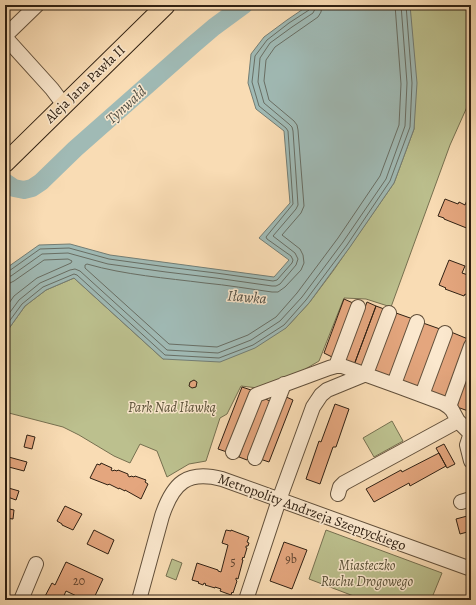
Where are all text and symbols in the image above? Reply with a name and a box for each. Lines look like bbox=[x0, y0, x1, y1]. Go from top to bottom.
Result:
street label: Aleja Jana Pawła II bbox=[40, 41, 129, 128]
water label: Tynwałd bbox=[101, 81, 151, 129]
water label: Iławka bbox=[227, 285, 267, 309]
park label: Park Nad Iławką bbox=[128, 398, 216, 417]
street label: Metropolity Andrzeja Szeptyckiego bbox=[215, 469, 409, 555]
house number: 9b bbox=[285, 551, 297, 567]
house number: 5 bbox=[230, 554, 236, 570]
park label: Miasteczko Ruchu Drogowego bbox=[321, 556, 414, 591]
house number: 20 bbox=[73, 573, 85, 589]

